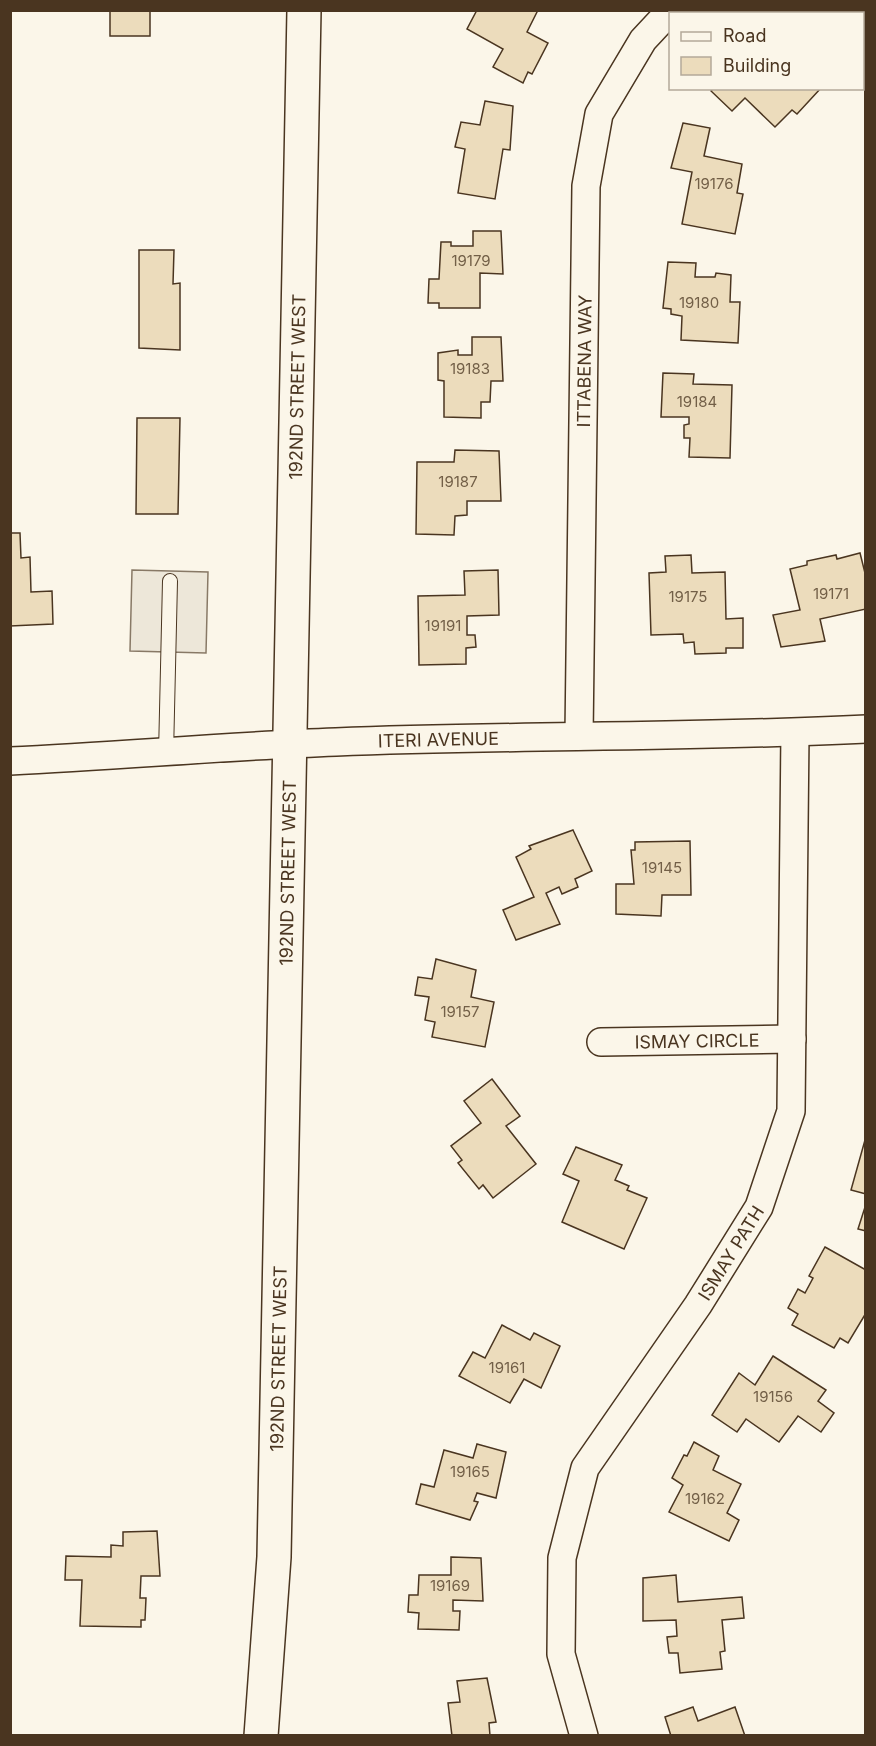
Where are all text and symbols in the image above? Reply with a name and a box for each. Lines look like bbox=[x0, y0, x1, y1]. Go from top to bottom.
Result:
legend bbox=[669, 12, 864, 90]
text: Road bbox=[723, 25, 766, 46]
text: Building bbox=[723, 55, 791, 76]
house number: 19176 bbox=[694, 174, 734, 193]
house number: 19179 bbox=[451, 251, 491, 270]
house number: 19180 bbox=[679, 293, 719, 312]
street label: 192ND STREET WEST bbox=[284, 294, 309, 480]
street label: ITTABENA WAY bbox=[572, 295, 595, 427]
house number: 19183 bbox=[450, 359, 490, 378]
house number: 19184 bbox=[677, 392, 717, 411]
house number: 19187 bbox=[438, 472, 478, 491]
house number: 19171 bbox=[813, 584, 849, 603]
house number: 19175 bbox=[669, 587, 707, 606]
house number: 19191 bbox=[425, 616, 461, 635]
street label: ITERI AVENUE bbox=[378, 727, 499, 751]
street label: 192ND STREET WEST bbox=[275, 779, 300, 966]
house number: 19145 bbox=[642, 858, 682, 877]
house number: 19157 bbox=[440, 1002, 480, 1021]
street label: ISMAY CIRCLE bbox=[634, 1029, 760, 1052]
street label: ISMAY PATH bbox=[693, 1202, 768, 1304]
street label: 192ND STREET WEST bbox=[266, 1265, 290, 1452]
house number: 19161 bbox=[489, 1358, 525, 1377]
house number: 19156 bbox=[753, 1387, 793, 1406]
house number: 19165 bbox=[450, 1462, 490, 1481]
house number: 19162 bbox=[685, 1489, 725, 1508]
house number: 19169 bbox=[430, 1576, 470, 1595]

